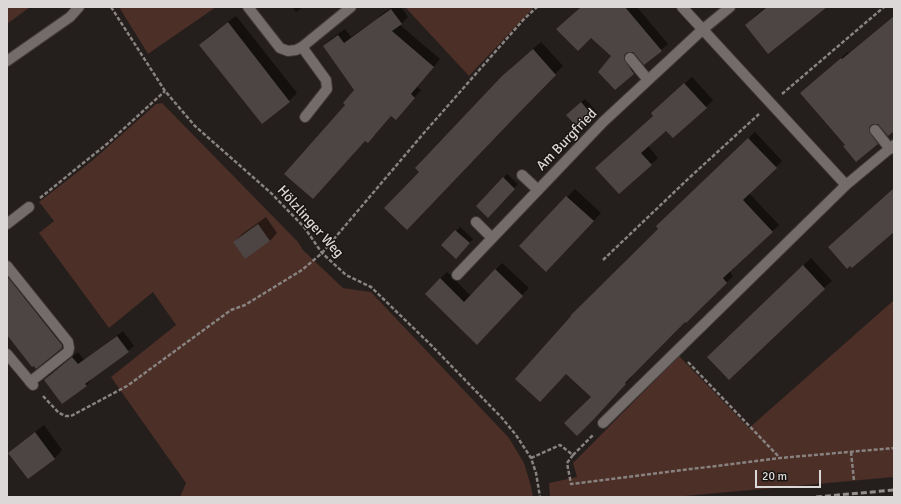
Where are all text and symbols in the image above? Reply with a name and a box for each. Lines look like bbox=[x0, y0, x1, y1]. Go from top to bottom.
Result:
street label: Am Burgfried bbox=[533, 105, 601, 175]
street label: Hölzlinger Weg bbox=[273, 182, 347, 262]
scale bar bbox=[757, 462, 823, 488]
text: 20 m bbox=[762, 469, 787, 484]

